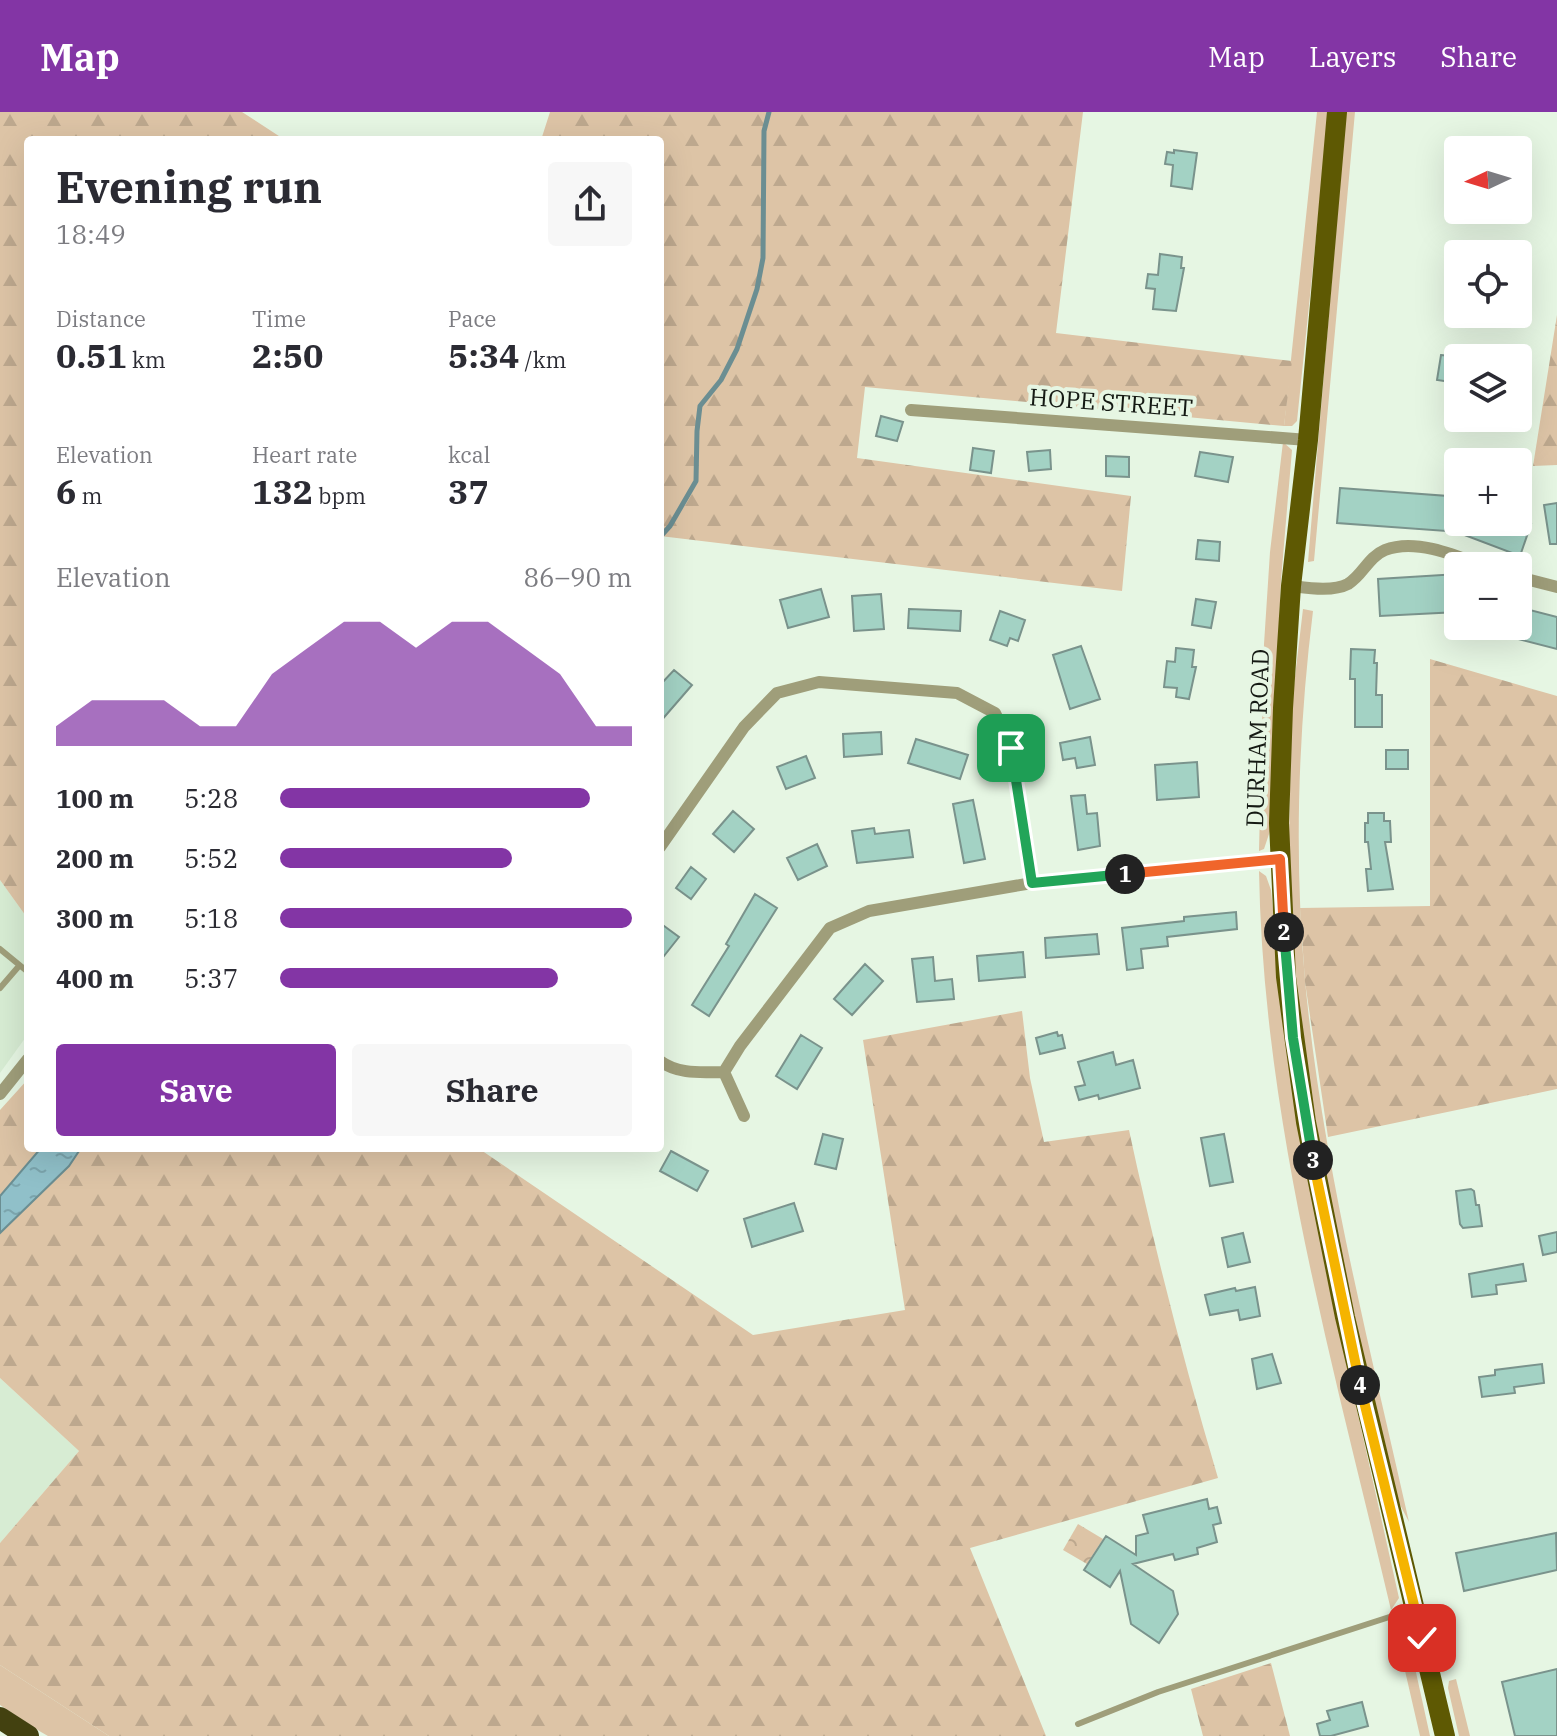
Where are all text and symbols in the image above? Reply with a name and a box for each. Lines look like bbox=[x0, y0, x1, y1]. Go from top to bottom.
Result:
text: Map bbox=[40, 32, 120, 81]
text: Map bbox=[1208, 38, 1265, 75]
text: Layers bbox=[1309, 38, 1396, 75]
text: Share bbox=[1440, 38, 1517, 75]
north arrow bbox=[1444, 136, 1532, 224]
map controls bbox=[1444, 136, 1532, 640]
text: Evening run bbox=[56, 158, 322, 215]
button: share bbox=[548, 162, 632, 246]
text: 18:49 bbox=[56, 217, 126, 251]
button: locate bbox=[1444, 240, 1532, 328]
text: Distance bbox=[56, 304, 146, 333]
text: Time bbox=[252, 304, 306, 333]
text: Pace bbox=[448, 304, 496, 333]
text: 0.51 bbox=[56, 333, 127, 377]
text: 2:50 bbox=[252, 333, 324, 377]
text: 5:34 bbox=[448, 333, 520, 377]
button: layers bbox=[1444, 344, 1532, 432]
text: km bbox=[127, 345, 166, 374]
text: /km bbox=[520, 345, 567, 374]
street label: HOPE STREET bbox=[1028, 380, 1194, 424]
text: Elevation bbox=[56, 440, 153, 469]
text: Heart rate bbox=[252, 440, 357, 469]
text: kcal bbox=[448, 440, 490, 469]
button: + bbox=[1444, 448, 1532, 536]
text: 6 bbox=[56, 469, 76, 513]
text: 132 bbox=[252, 469, 313, 513]
text: 37 bbox=[448, 469, 489, 513]
text: m bbox=[76, 481, 102, 510]
text: bpm bbox=[313, 481, 366, 510]
button: − bbox=[1444, 552, 1532, 640]
text: Elevation bbox=[56, 560, 171, 594]
text: 86–90 m bbox=[524, 560, 632, 594]
street label: DURHAM ROAD bbox=[1238, 648, 1276, 828]
pin bbox=[977, 714, 1045, 782]
icon: arrive bbox=[989, 726, 1033, 770]
text: 100 m bbox=[56, 781, 134, 815]
text: 5:28 bbox=[184, 781, 238, 815]
text: 200 m bbox=[56, 841, 134, 875]
text: 5:52 bbox=[184, 841, 238, 875]
pin: 1 bbox=[1105, 854, 1145, 894]
text: 1 bbox=[1118, 859, 1132, 888]
text: 300 m bbox=[56, 901, 134, 935]
text: 5:18 bbox=[184, 901, 238, 935]
pin: 2 bbox=[1264, 912, 1304, 952]
text: 2 bbox=[1277, 917, 1291, 946]
text: 400 m bbox=[56, 961, 134, 995]
text: 5:37 bbox=[184, 961, 238, 995]
button: Save bbox=[56, 1044, 336, 1136]
button: Share bbox=[352, 1044, 632, 1136]
pin: 3 bbox=[1293, 1140, 1333, 1180]
text: 3 bbox=[1306, 1145, 1320, 1174]
pin: 4 bbox=[1340, 1365, 1380, 1405]
text: 4 bbox=[1353, 1370, 1367, 1399]
pin bbox=[1388, 1604, 1456, 1672]
icon: check bbox=[1400, 1616, 1444, 1660]

